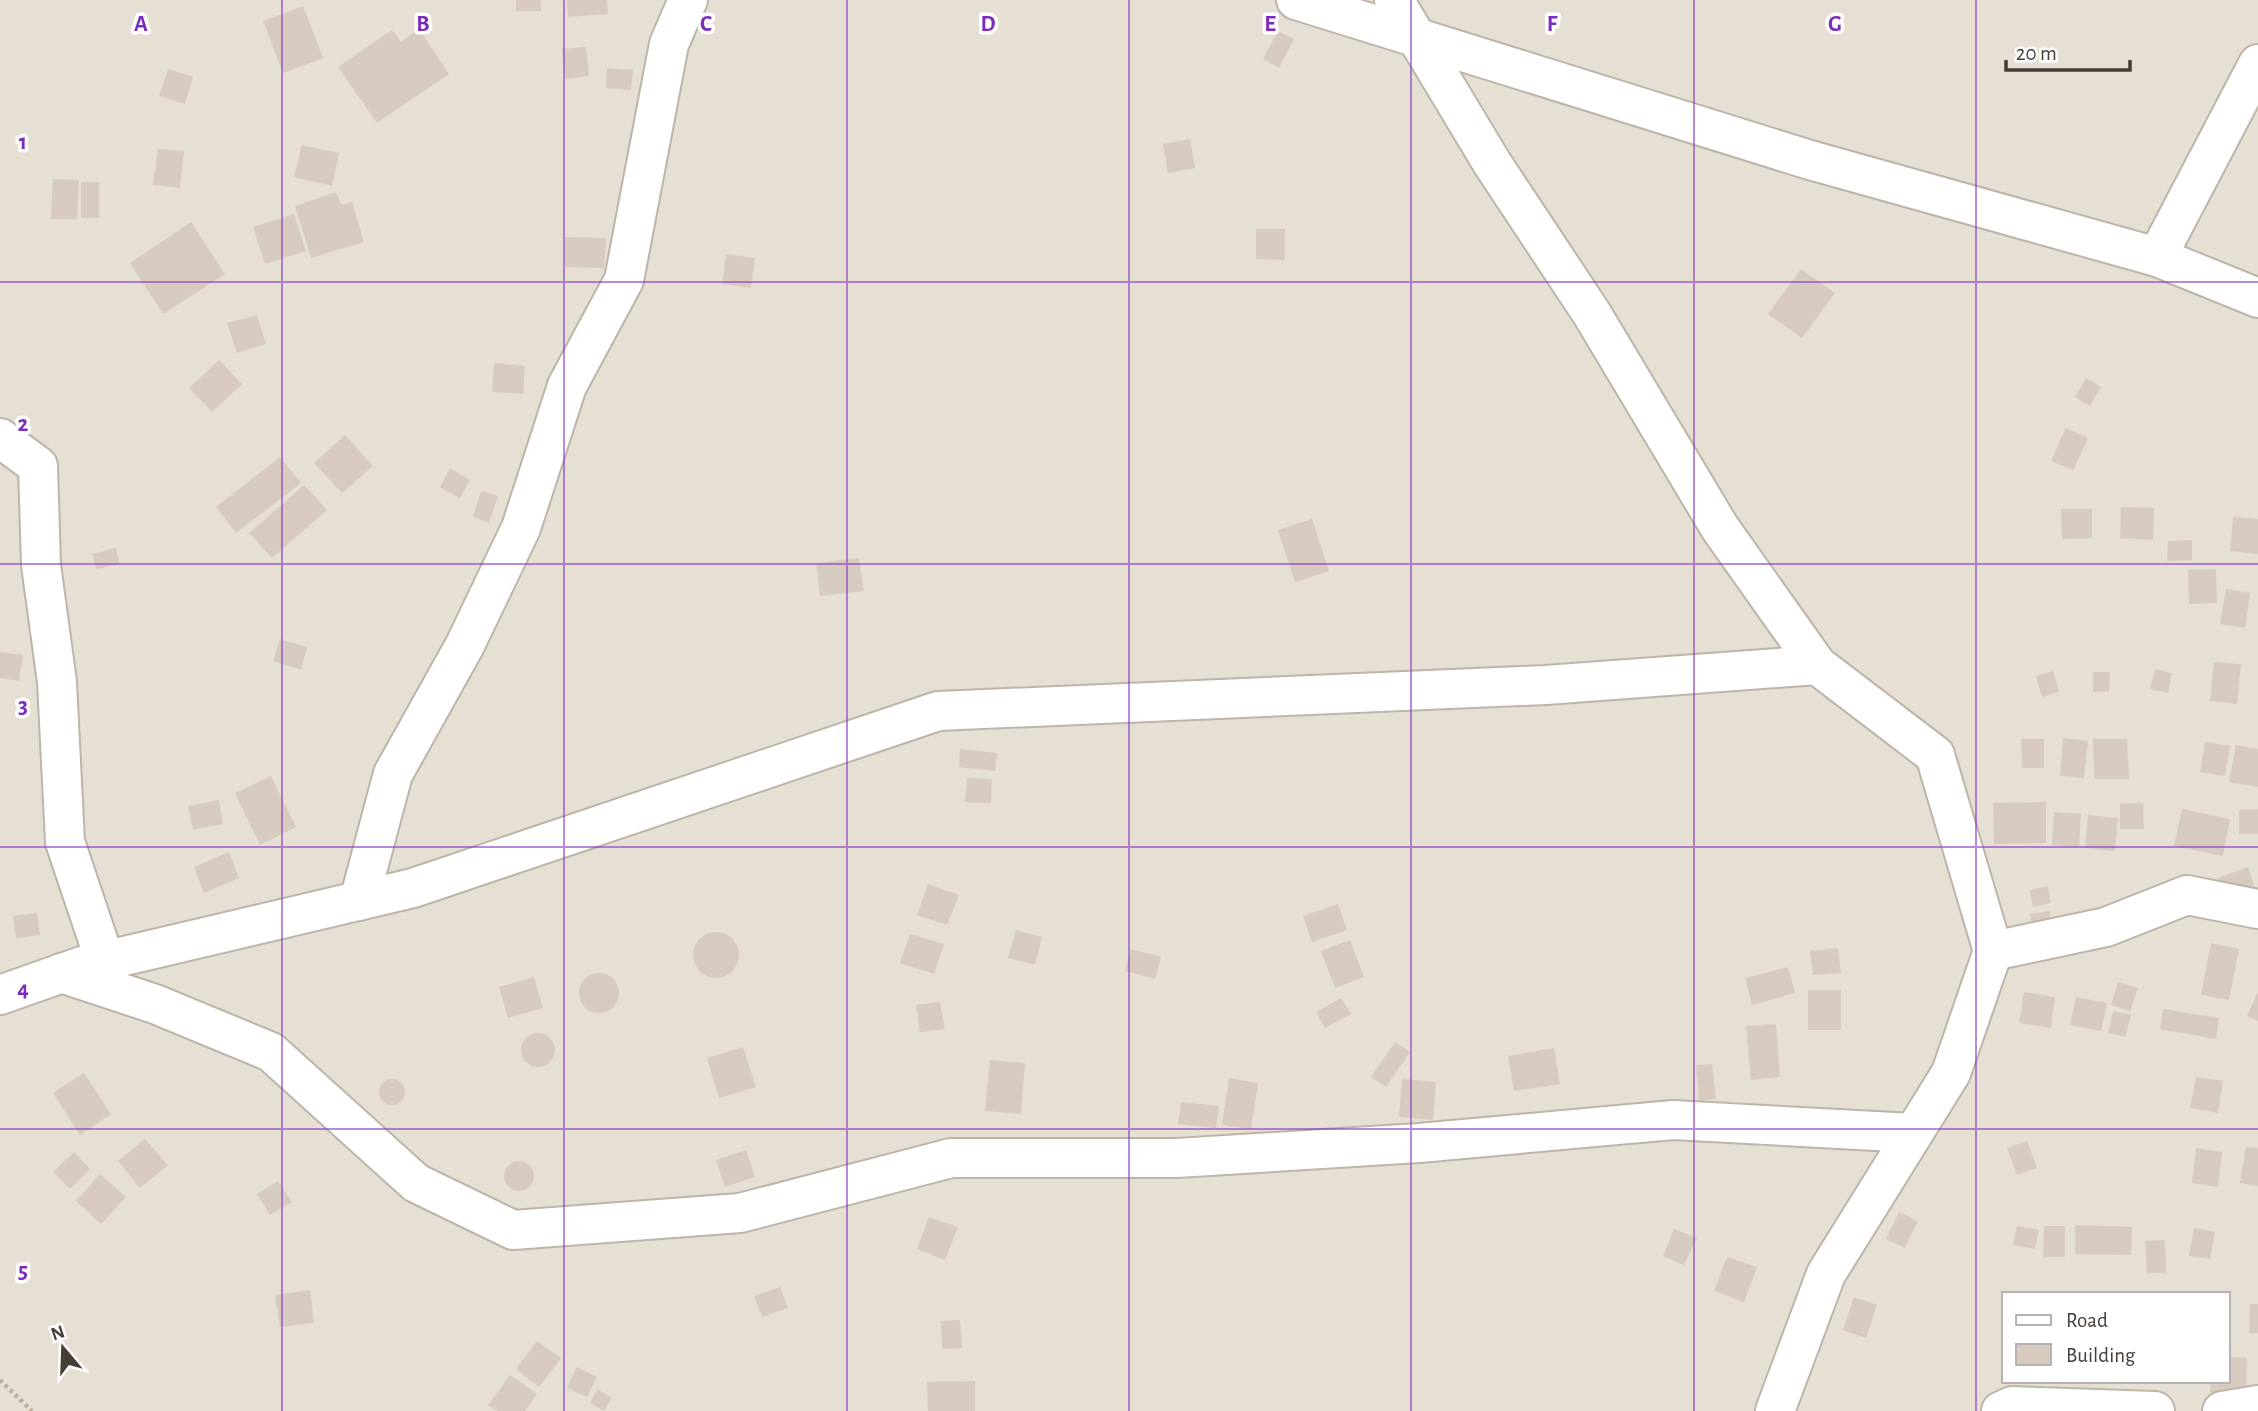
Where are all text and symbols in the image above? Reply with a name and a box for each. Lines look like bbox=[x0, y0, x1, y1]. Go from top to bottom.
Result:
text: A bbox=[134, 13, 148, 36]
text: B bbox=[416, 13, 430, 36]
text: C bbox=[700, 13, 712, 36]
text: D bbox=[980, 13, 996, 36]
text: E bbox=[1264, 13, 1276, 36]
text: F bbox=[1547, 13, 1558, 36]
text: G bbox=[1828, 13, 1842, 36]
scale bar bbox=[2006, 28, 2130, 72]
text: 20 m bbox=[2016, 43, 2057, 64]
text: 1 bbox=[19, 131, 27, 154]
text: 2 bbox=[18, 413, 29, 436]
text: 3 bbox=[18, 695, 28, 718]
text: 4 bbox=[17, 978, 29, 1001]
text: 5 bbox=[18, 1260, 28, 1283]
legend bbox=[2002, 1292, 2230, 1383]
text: Road bbox=[2066, 1310, 2108, 1331]
north arrow bbox=[28, 1313, 98, 1383]
text: N bbox=[49, 1322, 67, 1344]
text: Building bbox=[2066, 1345, 2136, 1366]

